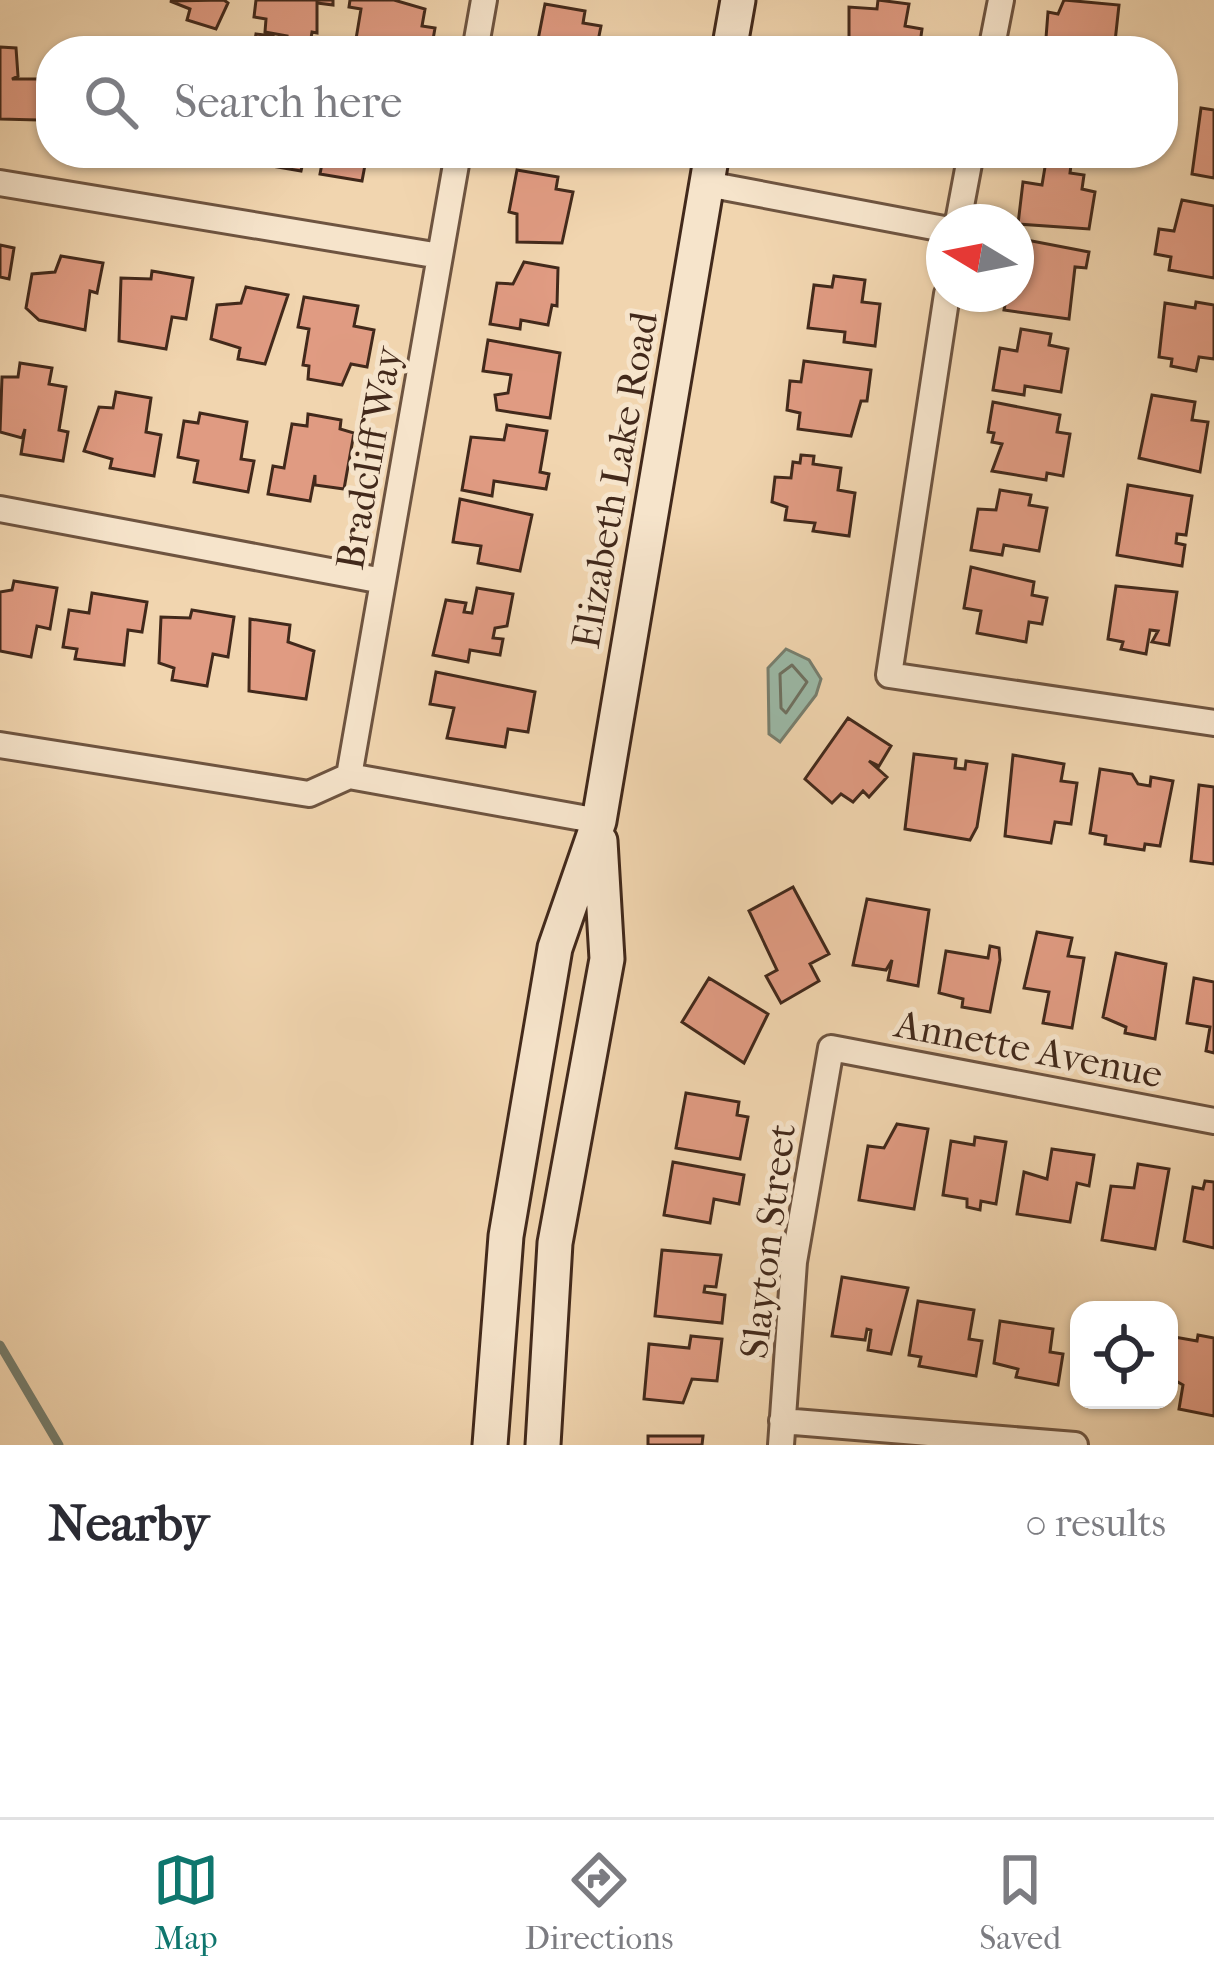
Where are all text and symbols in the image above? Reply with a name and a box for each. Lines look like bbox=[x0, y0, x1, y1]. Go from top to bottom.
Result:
search box bbox=[36, 36, 1178, 168]
icon: search bbox=[78, 69, 144, 135]
text: Search here bbox=[174, 76, 402, 129]
north arrow bbox=[926, 204, 1034, 312]
street label: Elizabeth Lake Road bbox=[563, 308, 667, 652]
street label: Bradcliff Way bbox=[327, 342, 411, 573]
street label: Annette Avenue bbox=[889, 1000, 1166, 1097]
street label: Slayton Street bbox=[731, 1121, 805, 1361]
map controls bbox=[1070, 1301, 1178, 1409]
button: locate bbox=[1070, 1301, 1178, 1409]
text: Nearby bbox=[48, 1493, 209, 1553]
text: 0 results bbox=[1025, 1500, 1166, 1546]
tab: Map bbox=[153, 1847, 219, 1958]
tab: Directions bbox=[525, 1847, 673, 1958]
tab: Saved bbox=[979, 1847, 1061, 1958]

